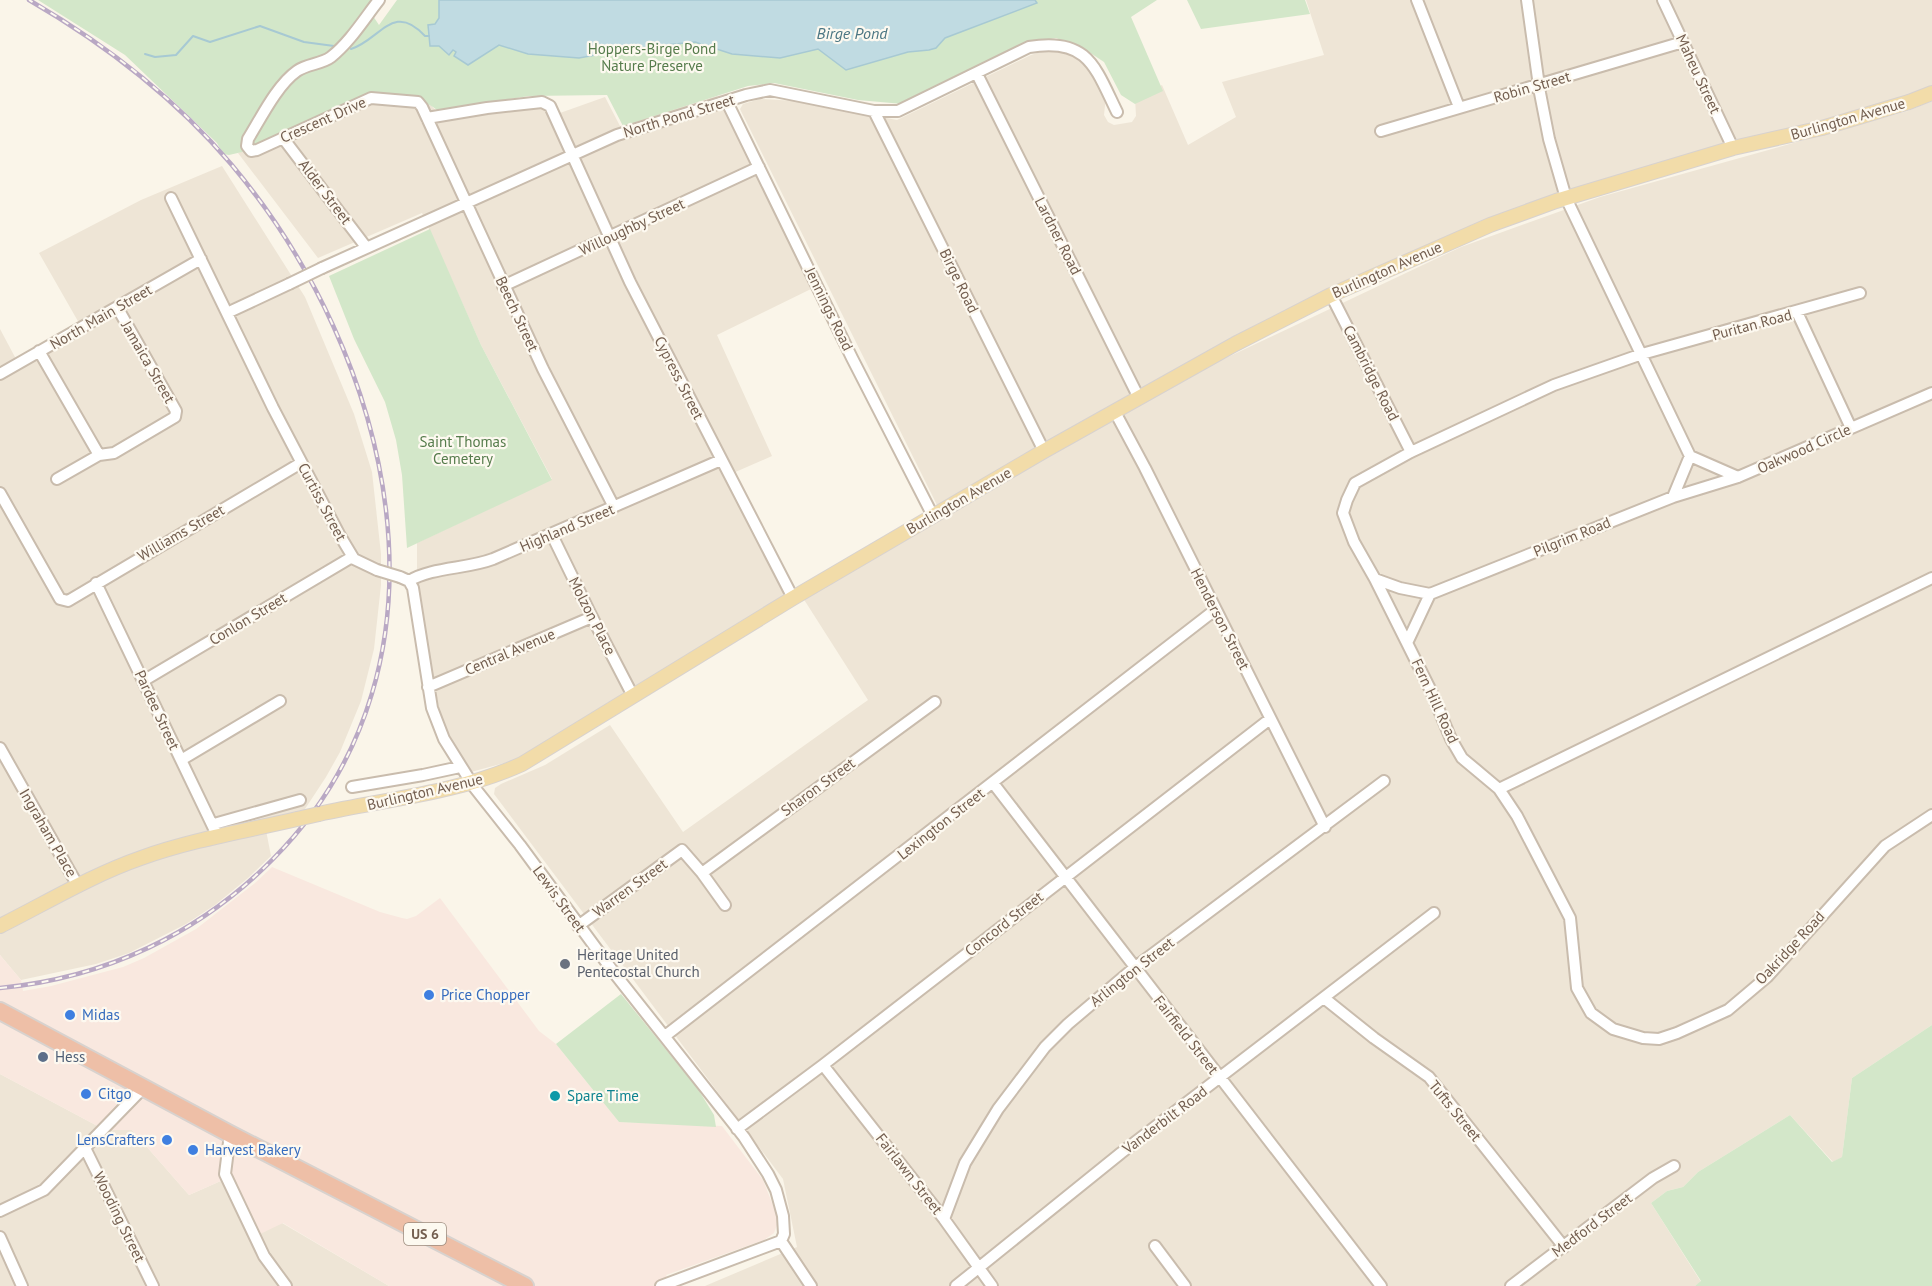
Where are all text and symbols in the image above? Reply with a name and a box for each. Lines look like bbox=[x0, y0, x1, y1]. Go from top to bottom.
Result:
water label: Birge Pond bbox=[817, 23, 888, 43]
street label: Maheu Street bbox=[1672, 31, 1725, 117]
park label: Hoppers-Birge Pond Nature Preserve bbox=[588, 39, 716, 75]
street label: Robin Street bbox=[1491, 67, 1572, 107]
street label: North Pond Street bbox=[621, 90, 737, 141]
street label: Crescent Drive bbox=[277, 92, 369, 147]
street label: Burlington Avenue bbox=[1788, 93, 1907, 144]
street label: Alder Street bbox=[295, 156, 356, 228]
street label: Willoughby Street bbox=[576, 194, 688, 259]
street label: Lardner Road bbox=[1031, 194, 1086, 278]
street label: Burlington Avenue bbox=[1329, 237, 1445, 302]
street label: Birge Road bbox=[936, 245, 983, 316]
street label: Jennings Road bbox=[801, 263, 858, 354]
street label: Beech Street bbox=[492, 273, 543, 354]
street label: North Main Street bbox=[46, 280, 155, 354]
street label: Puritan Road bbox=[1710, 305, 1794, 344]
street label: Jamaica Street bbox=[117, 316, 180, 406]
street label: Cambridge Road bbox=[1339, 322, 1404, 424]
street label: Cypress Street bbox=[650, 333, 709, 423]
street label: Oakwood Circle bbox=[1754, 419, 1854, 478]
park label: Saint Thomas Cemetery bbox=[420, 432, 506, 468]
street label: Curtiss Street bbox=[294, 459, 351, 544]
street label: Burlington Avenue bbox=[903, 463, 1015, 538]
street label: Highland Street bbox=[517, 499, 617, 556]
street label: Williams Street bbox=[134, 500, 228, 565]
street label: Pilgrim Road bbox=[1530, 512, 1613, 561]
street label: Henderson Street bbox=[1187, 565, 1254, 673]
street label: Molzon Place bbox=[565, 573, 620, 658]
street label: Conlon Street bbox=[205, 588, 290, 649]
street label: Central Avenue bbox=[462, 624, 558, 679]
street label: Fern Hill Road bbox=[1408, 655, 1463, 746]
street label: Pardee Street bbox=[131, 667, 184, 753]
street label: Sharon Street bbox=[777, 753, 859, 820]
street label: Burlington Avenue bbox=[365, 769, 485, 814]
street label: Lexington Street bbox=[893, 784, 988, 864]
street label: Ingraham Place bbox=[15, 785, 81, 880]
street label: Warren Street bbox=[589, 854, 671, 921]
street label: Lewis Street bbox=[529, 862, 590, 936]
street label: Concord Street bbox=[961, 887, 1047, 960]
street label: Oakridge Road bbox=[1751, 907, 1828, 988]
street label: Arlington Street bbox=[1086, 933, 1178, 1011]
place label: Heritage United Pentecostal Church bbox=[577, 945, 700, 981]
marker: Heritage United Pentecostal Church bbox=[558, 957, 572, 971]
place label: Price Chopper bbox=[441, 985, 530, 1004]
marker: Price Chopper bbox=[422, 988, 436, 1002]
street label: Fairfield Street bbox=[1150, 991, 1223, 1078]
place label: Midas bbox=[82, 1005, 120, 1024]
marker: Midas bbox=[63, 1008, 77, 1022]
place label: Hess bbox=[55, 1047, 85, 1066]
marker: Hess bbox=[36, 1050, 50, 1064]
street label: Tufts Street bbox=[1425, 1076, 1486, 1145]
street label: Vanderbilt Road bbox=[1118, 1081, 1211, 1158]
place label: Citgo bbox=[98, 1084, 132, 1103]
place label: Spare Time bbox=[567, 1086, 639, 1105]
marker: Citgo bbox=[79, 1087, 93, 1101]
marker: Spare Time bbox=[548, 1089, 562, 1103]
street label: Fairlawn Street bbox=[872, 1129, 947, 1218]
place label: LensCrafters bbox=[77, 1130, 155, 1149]
marker: LensCrafters bbox=[160, 1133, 174, 1147]
place label: Harvest Bakery bbox=[205, 1140, 301, 1159]
marker: Harvest Bakery bbox=[186, 1143, 200, 1157]
street label: Wooding Street bbox=[89, 1168, 150, 1265]
street label: Medford Street bbox=[1548, 1188, 1636, 1261]
road number: US 6 bbox=[404, 1223, 446, 1245]

